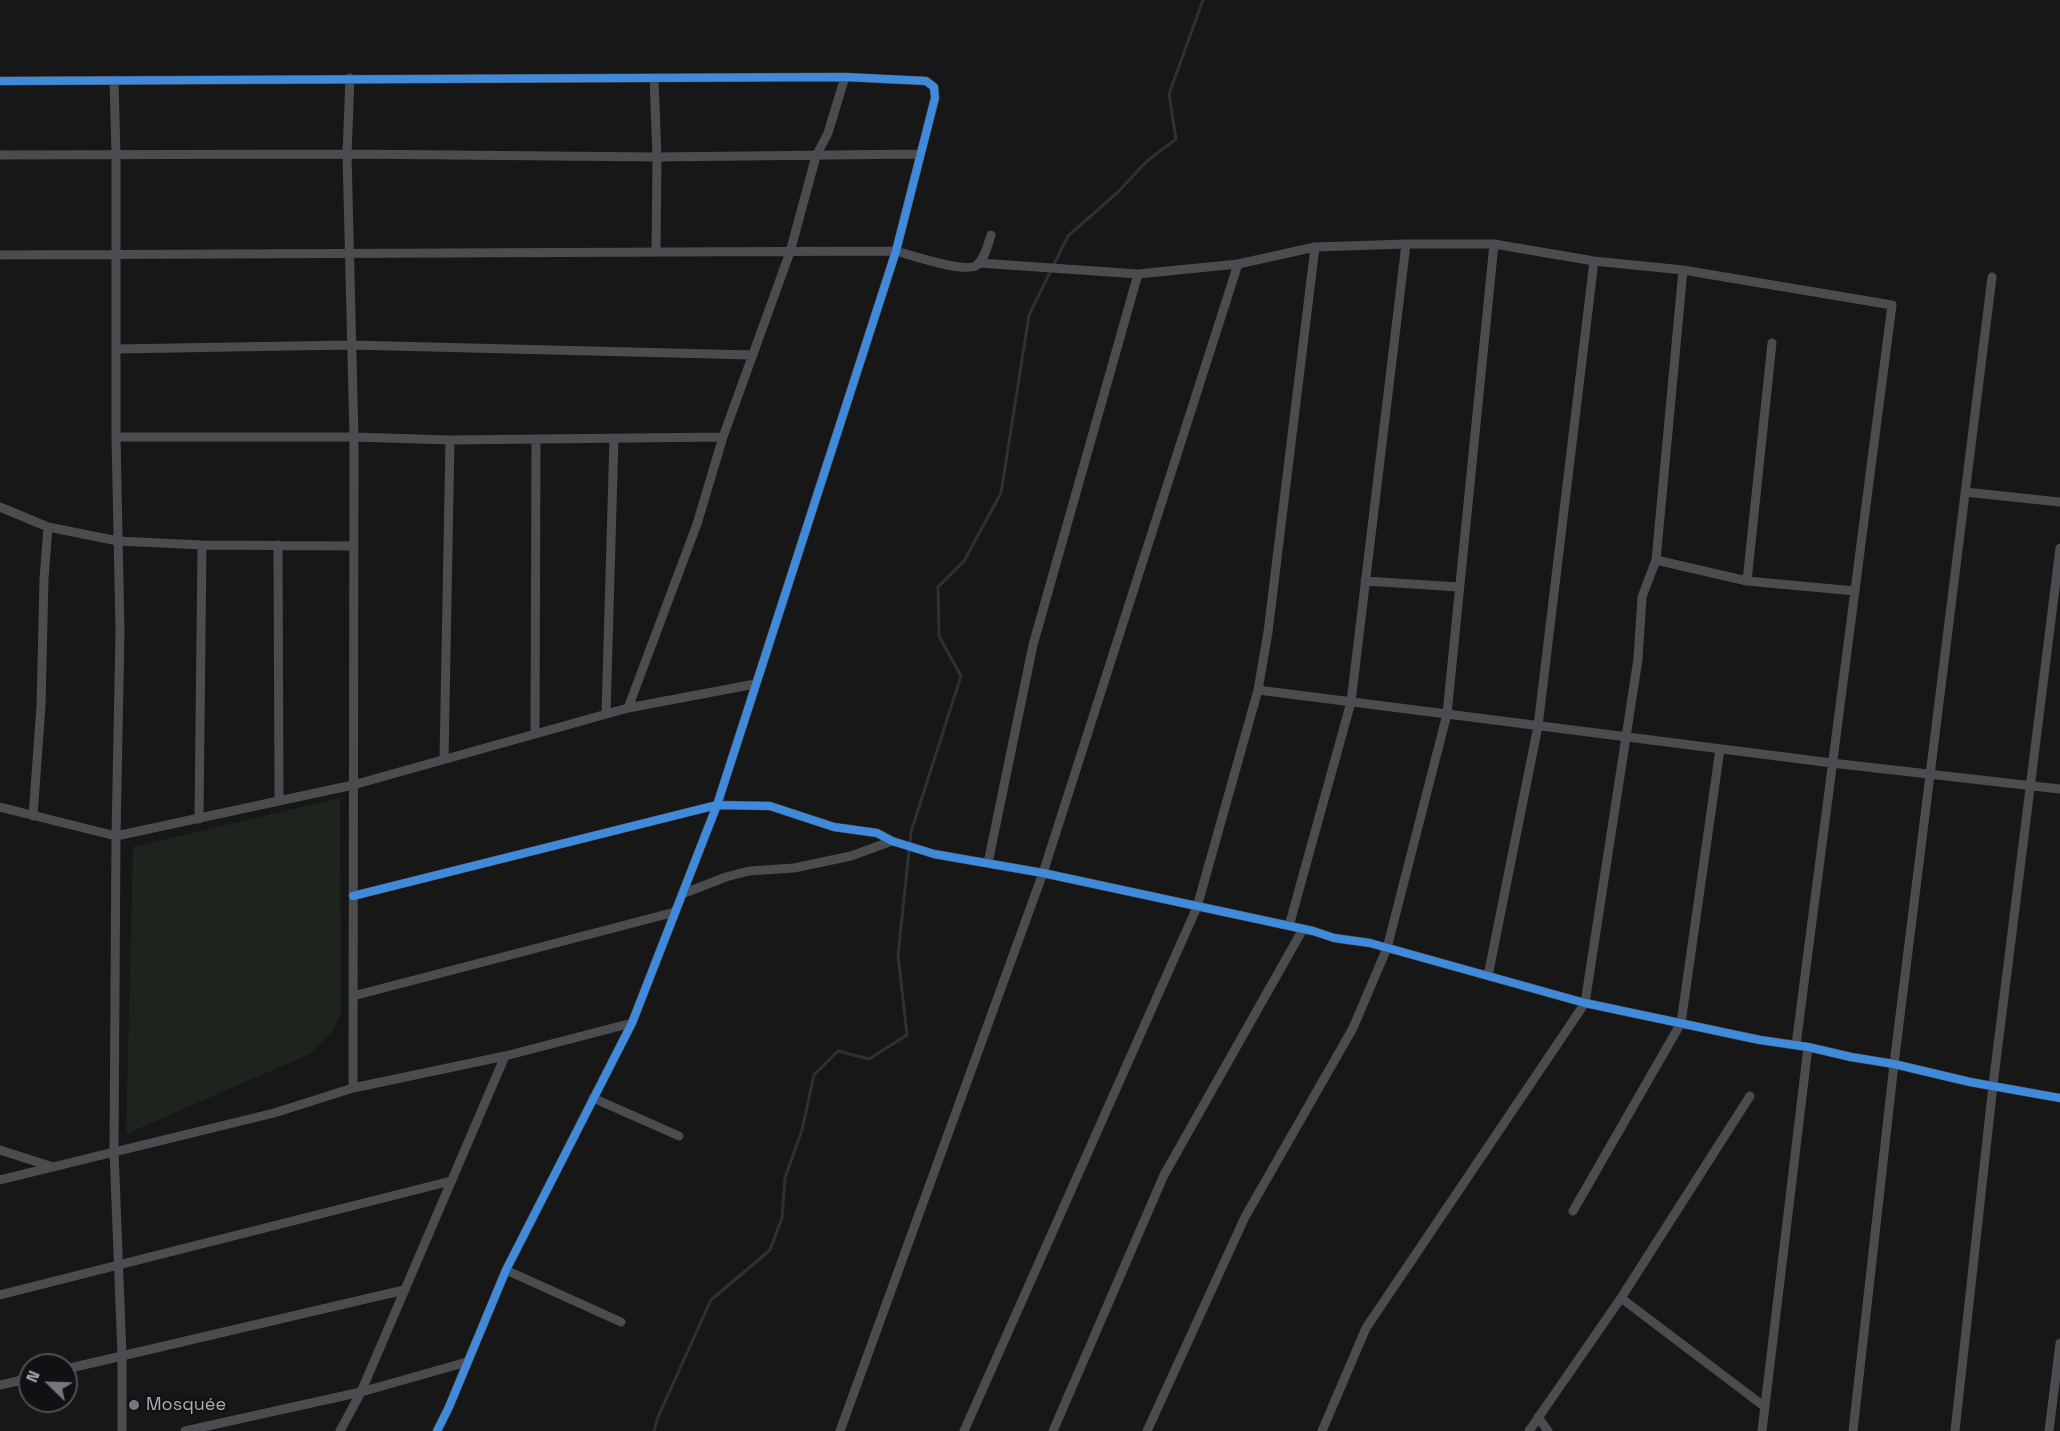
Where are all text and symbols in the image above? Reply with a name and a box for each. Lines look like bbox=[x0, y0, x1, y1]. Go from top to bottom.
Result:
north arrow bbox=[18, 1353, 78, 1413]
text: N bbox=[21, 1368, 45, 1386]
place label: Mosquée bbox=[146, 1394, 226, 1416]
marker: Mosquée bbox=[127, 1398, 141, 1412]

